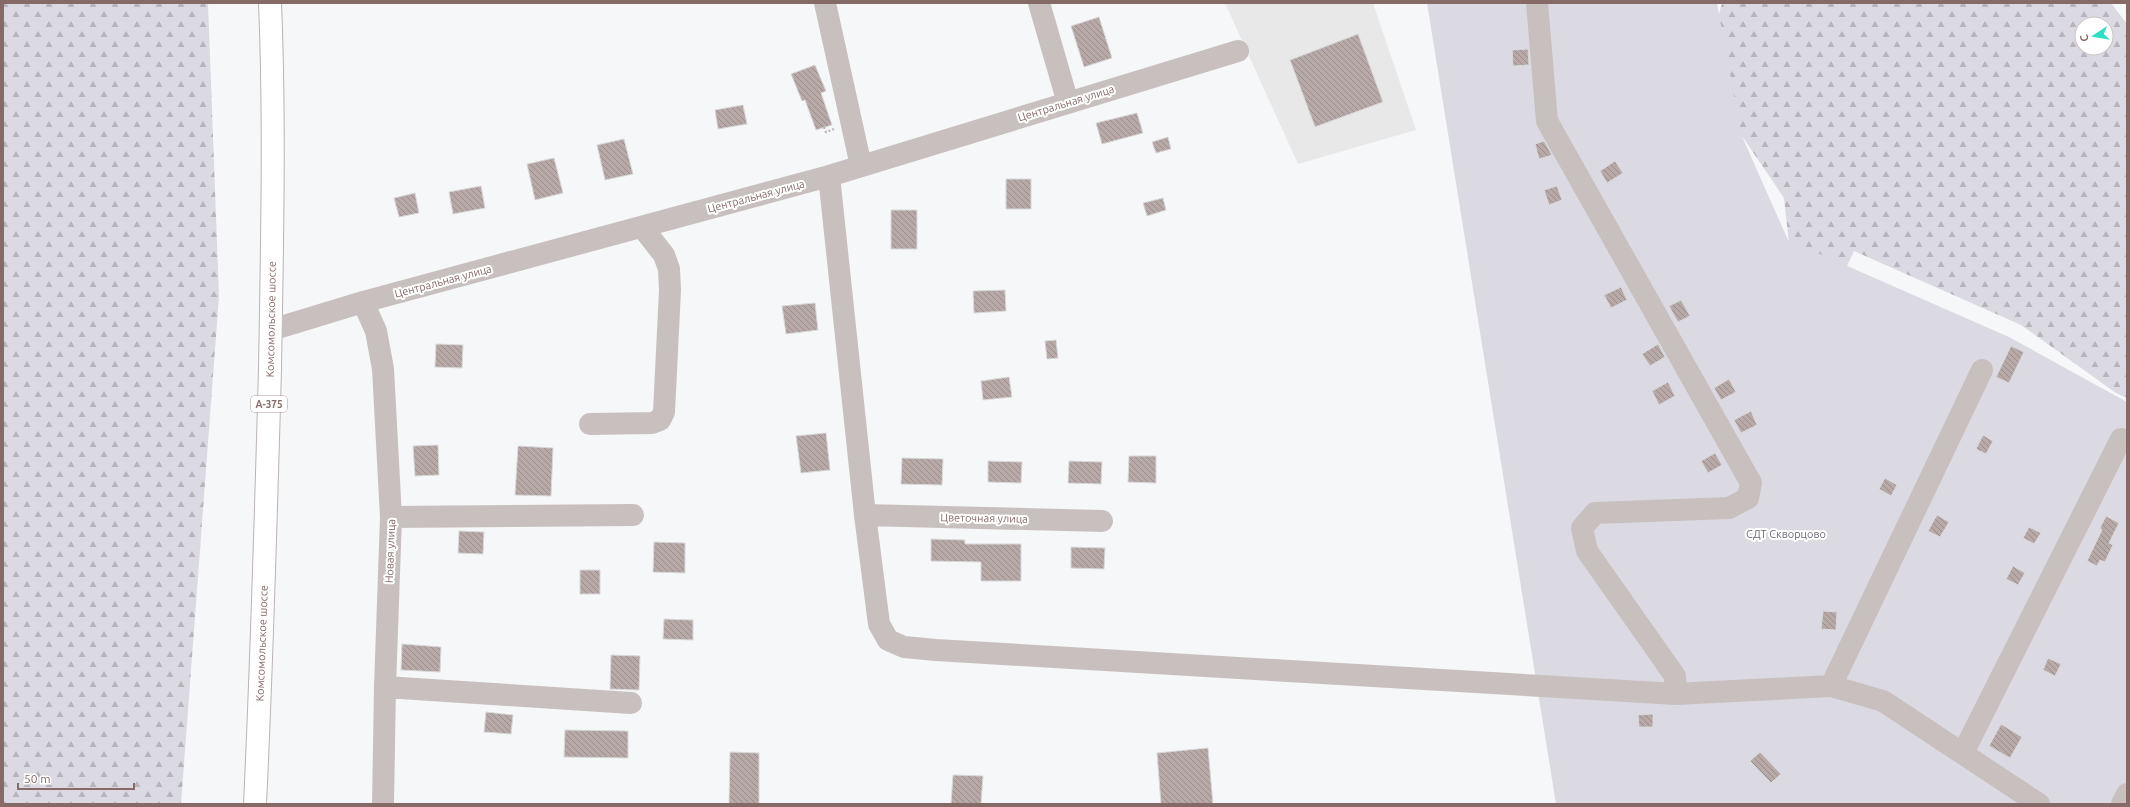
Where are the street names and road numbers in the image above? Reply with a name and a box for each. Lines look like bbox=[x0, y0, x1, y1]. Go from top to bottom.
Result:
street label: Центральная улица bbox=[1016, 83, 1116, 123]
street label: Центральная улица bbox=[706, 177, 806, 215]
street label: Комсомольское шоссе bbox=[264, 261, 278, 378]
street label: Центральная улица bbox=[393, 262, 493, 300]
road number: А-375 bbox=[251, 396, 287, 412]
street label: Цветочная улица bbox=[940, 511, 1028, 525]
street label: Новая улица bbox=[383, 519, 397, 583]
street label: Комсомольское шоссе bbox=[254, 585, 270, 702]

